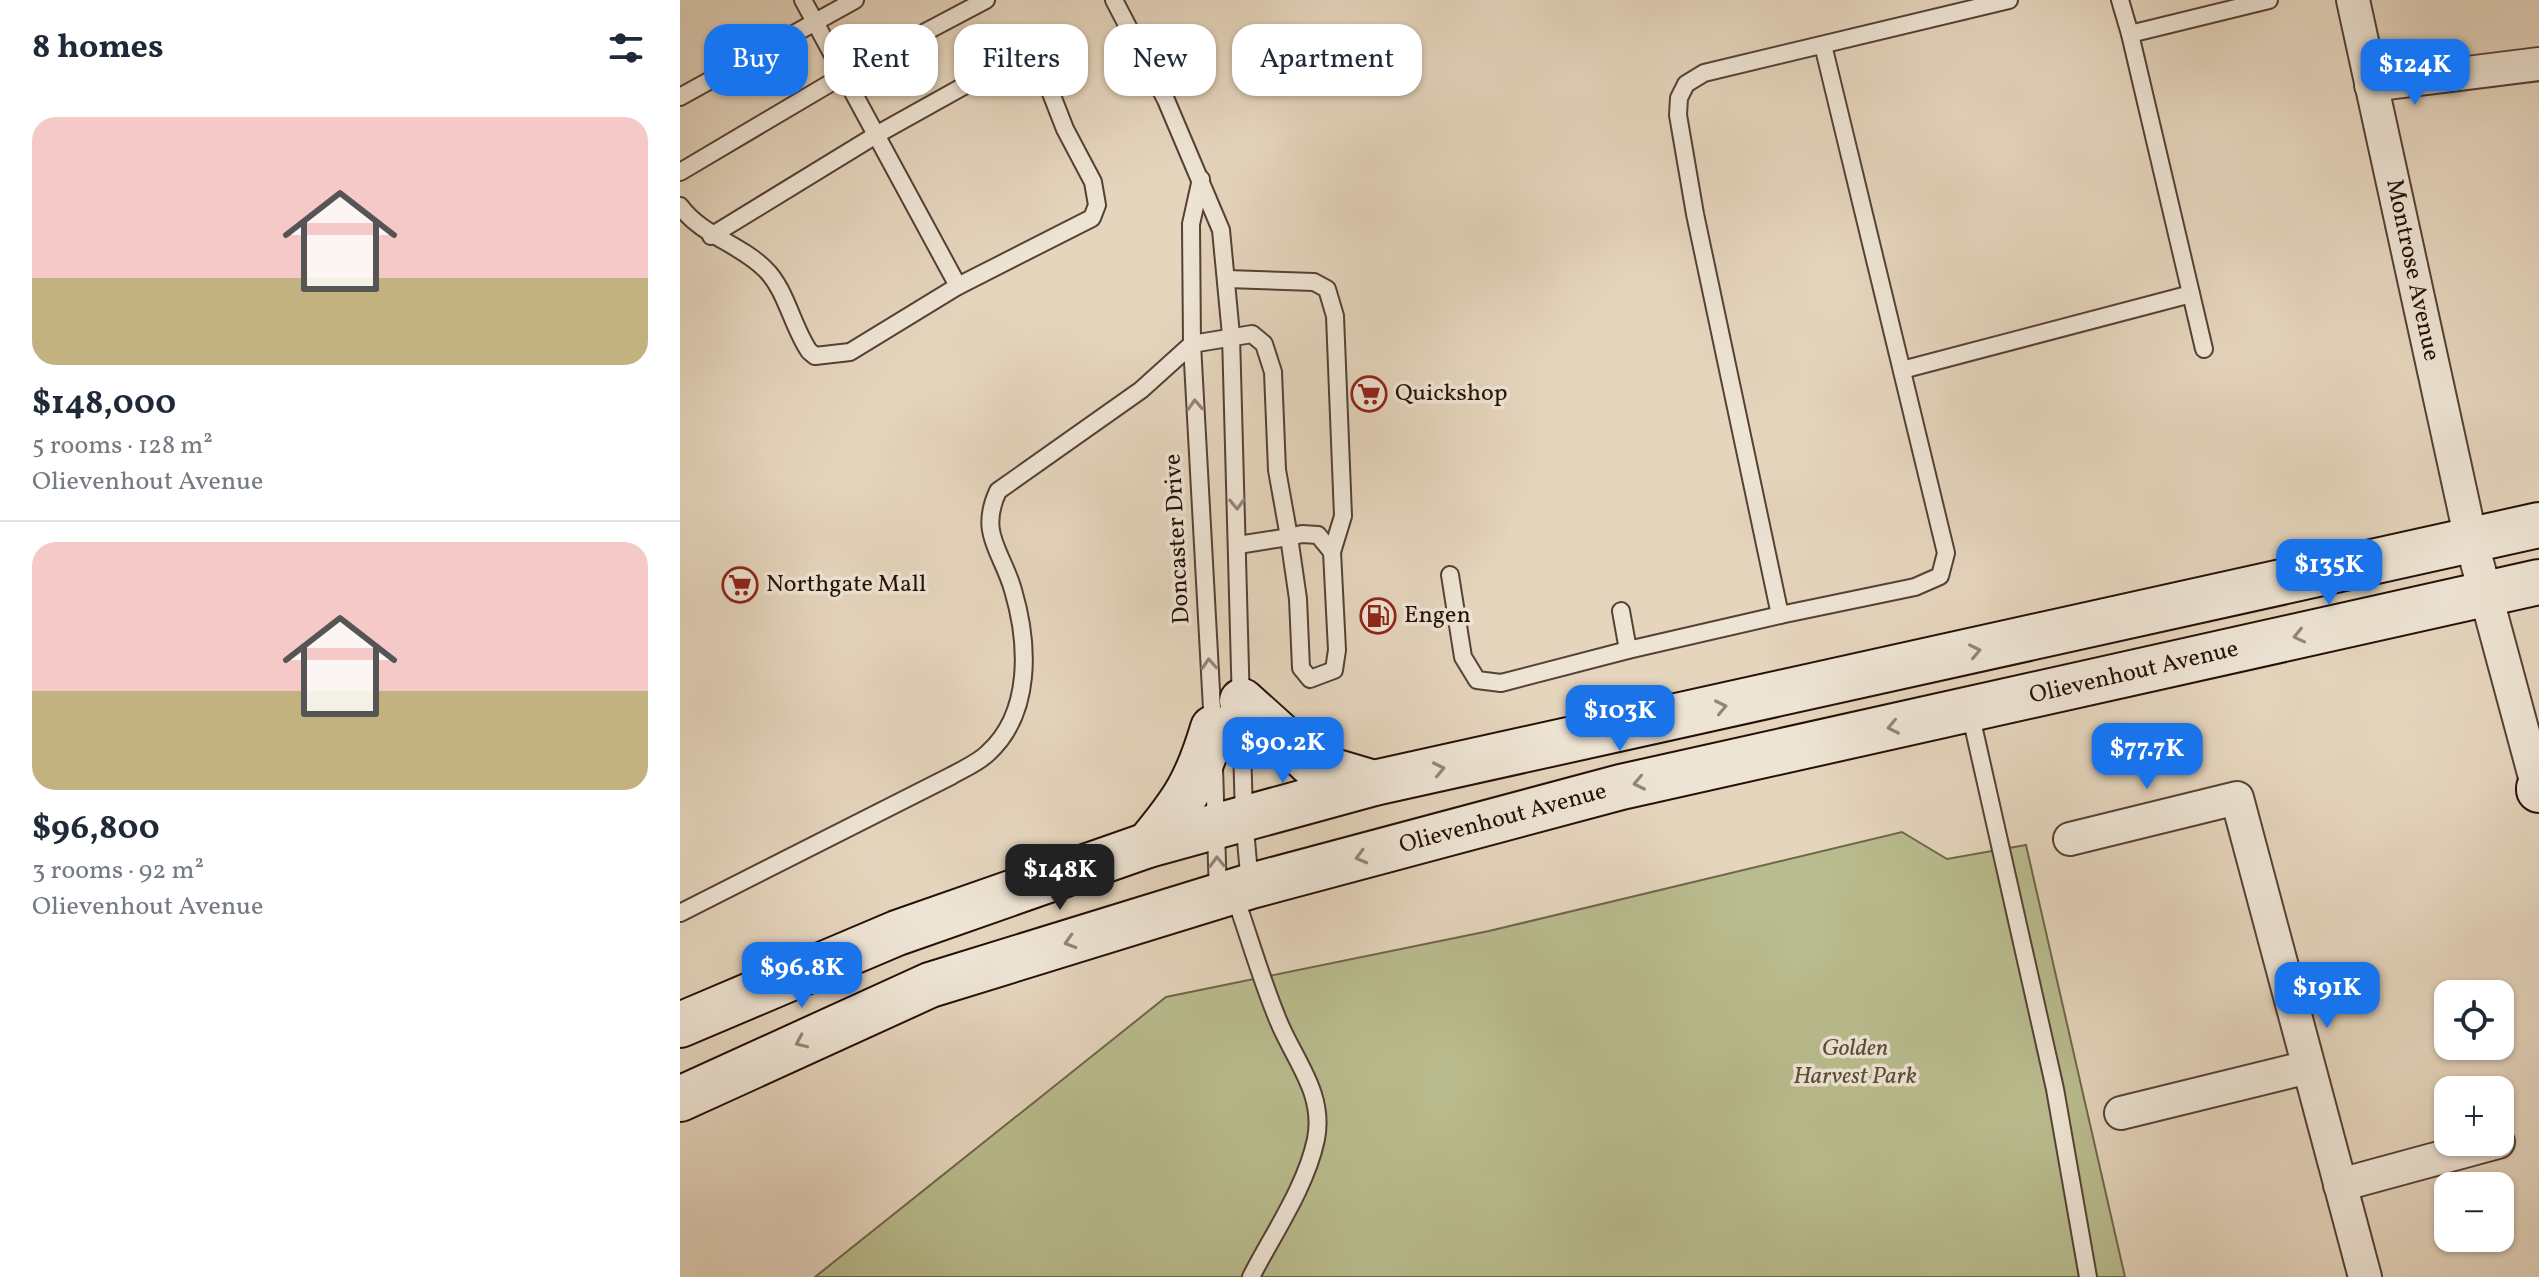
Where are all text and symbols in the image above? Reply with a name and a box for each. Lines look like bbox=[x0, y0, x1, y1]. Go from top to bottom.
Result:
chip: Buy bbox=[704, 24, 808, 96]
chip: Rent bbox=[824, 24, 938, 96]
chip: Filters bbox=[954, 24, 1088, 96]
chip: New bbox=[1104, 24, 1216, 96]
chip: Apartment bbox=[1232, 24, 1422, 96]
text: 8 homes bbox=[32, 25, 164, 72]
icon: filters bbox=[604, 26, 648, 70]
pin: $124K bbox=[2359, 39, 2471, 107]
text: $124K bbox=[2379, 47, 2451, 83]
icon: home bbox=[268, 169, 412, 313]
street label: Montrose Avenue bbox=[2376, 176, 2448, 364]
supermarket icon: Quickshop bbox=[1350, 375, 1388, 413]
place label: Quickshop bbox=[1395, 377, 1508, 411]
text: $148,000 bbox=[32, 381, 176, 428]
one-way arrow bbox=[1187, 398, 1204, 411]
text: 5 rooms · 128 m² bbox=[32, 428, 213, 464]
street label: Doncaster Drive bbox=[1157, 453, 1199, 625]
text: Olievenhout Avenue bbox=[32, 464, 263, 500]
one-way arrow bbox=[1228, 498, 1245, 511]
pin: $135K bbox=[2273, 539, 2385, 607]
text: $135K bbox=[2294, 547, 2364, 583]
supermarket icon: Northgate Mall bbox=[721, 566, 759, 604]
place label: Northgate Mall bbox=[766, 568, 926, 602]
icon: home bbox=[268, 594, 412, 738]
fuel station icon: Engen bbox=[1359, 597, 1397, 635]
place label: Engen bbox=[1404, 599, 1471, 633]
one-way arrow bbox=[2293, 627, 2307, 644]
street label: Olievenhout Avenue bbox=[2026, 632, 2242, 714]
one-way arrow bbox=[1967, 643, 1981, 660]
one-way arrow bbox=[1201, 657, 1218, 670]
pin: $103K bbox=[1564, 685, 1676, 753]
text: $103K bbox=[1584, 693, 1656, 729]
one-way arrow bbox=[1713, 699, 1727, 716]
pin: $90.2K bbox=[1218, 717, 1348, 785]
one-way arrow bbox=[1887, 718, 1900, 735]
pin: $77.7K bbox=[2082, 723, 2212, 791]
text: $90.2K bbox=[1241, 725, 1325, 761]
text: $77.7K bbox=[2110, 731, 2184, 767]
one-way arrow bbox=[1432, 761, 1446, 778]
one-way arrow bbox=[1633, 774, 1646, 791]
street label: Olievenhout Avenue bbox=[1395, 775, 1611, 863]
text: $96,800 bbox=[32, 806, 160, 853]
pin: $148K bbox=[1004, 844, 1116, 912]
one-way arrow bbox=[1354, 848, 1368, 864]
text: $148K bbox=[1023, 852, 1097, 888]
text: 3 rooms · 92 m² bbox=[32, 853, 204, 889]
one-way arrow bbox=[1208, 855, 1225, 868]
text: Olievenhout Avenue bbox=[32, 889, 263, 925]
one-way arrow bbox=[1064, 933, 1078, 949]
pin: $96.8K bbox=[737, 942, 867, 1010]
text: $96.8K bbox=[760, 950, 844, 986]
pin: $191K bbox=[2271, 962, 2383, 1030]
text: $191K bbox=[2293, 970, 2361, 1006]
map controls bbox=[2434, 980, 2514, 1252]
button: locate bbox=[2434, 980, 2514, 1060]
one-way arrow bbox=[795, 1032, 809, 1048]
park label: Golden Harvest Park bbox=[1793, 1032, 1917, 1094]
button: + bbox=[2434, 1076, 2514, 1156]
button: − bbox=[2434, 1172, 2514, 1252]

